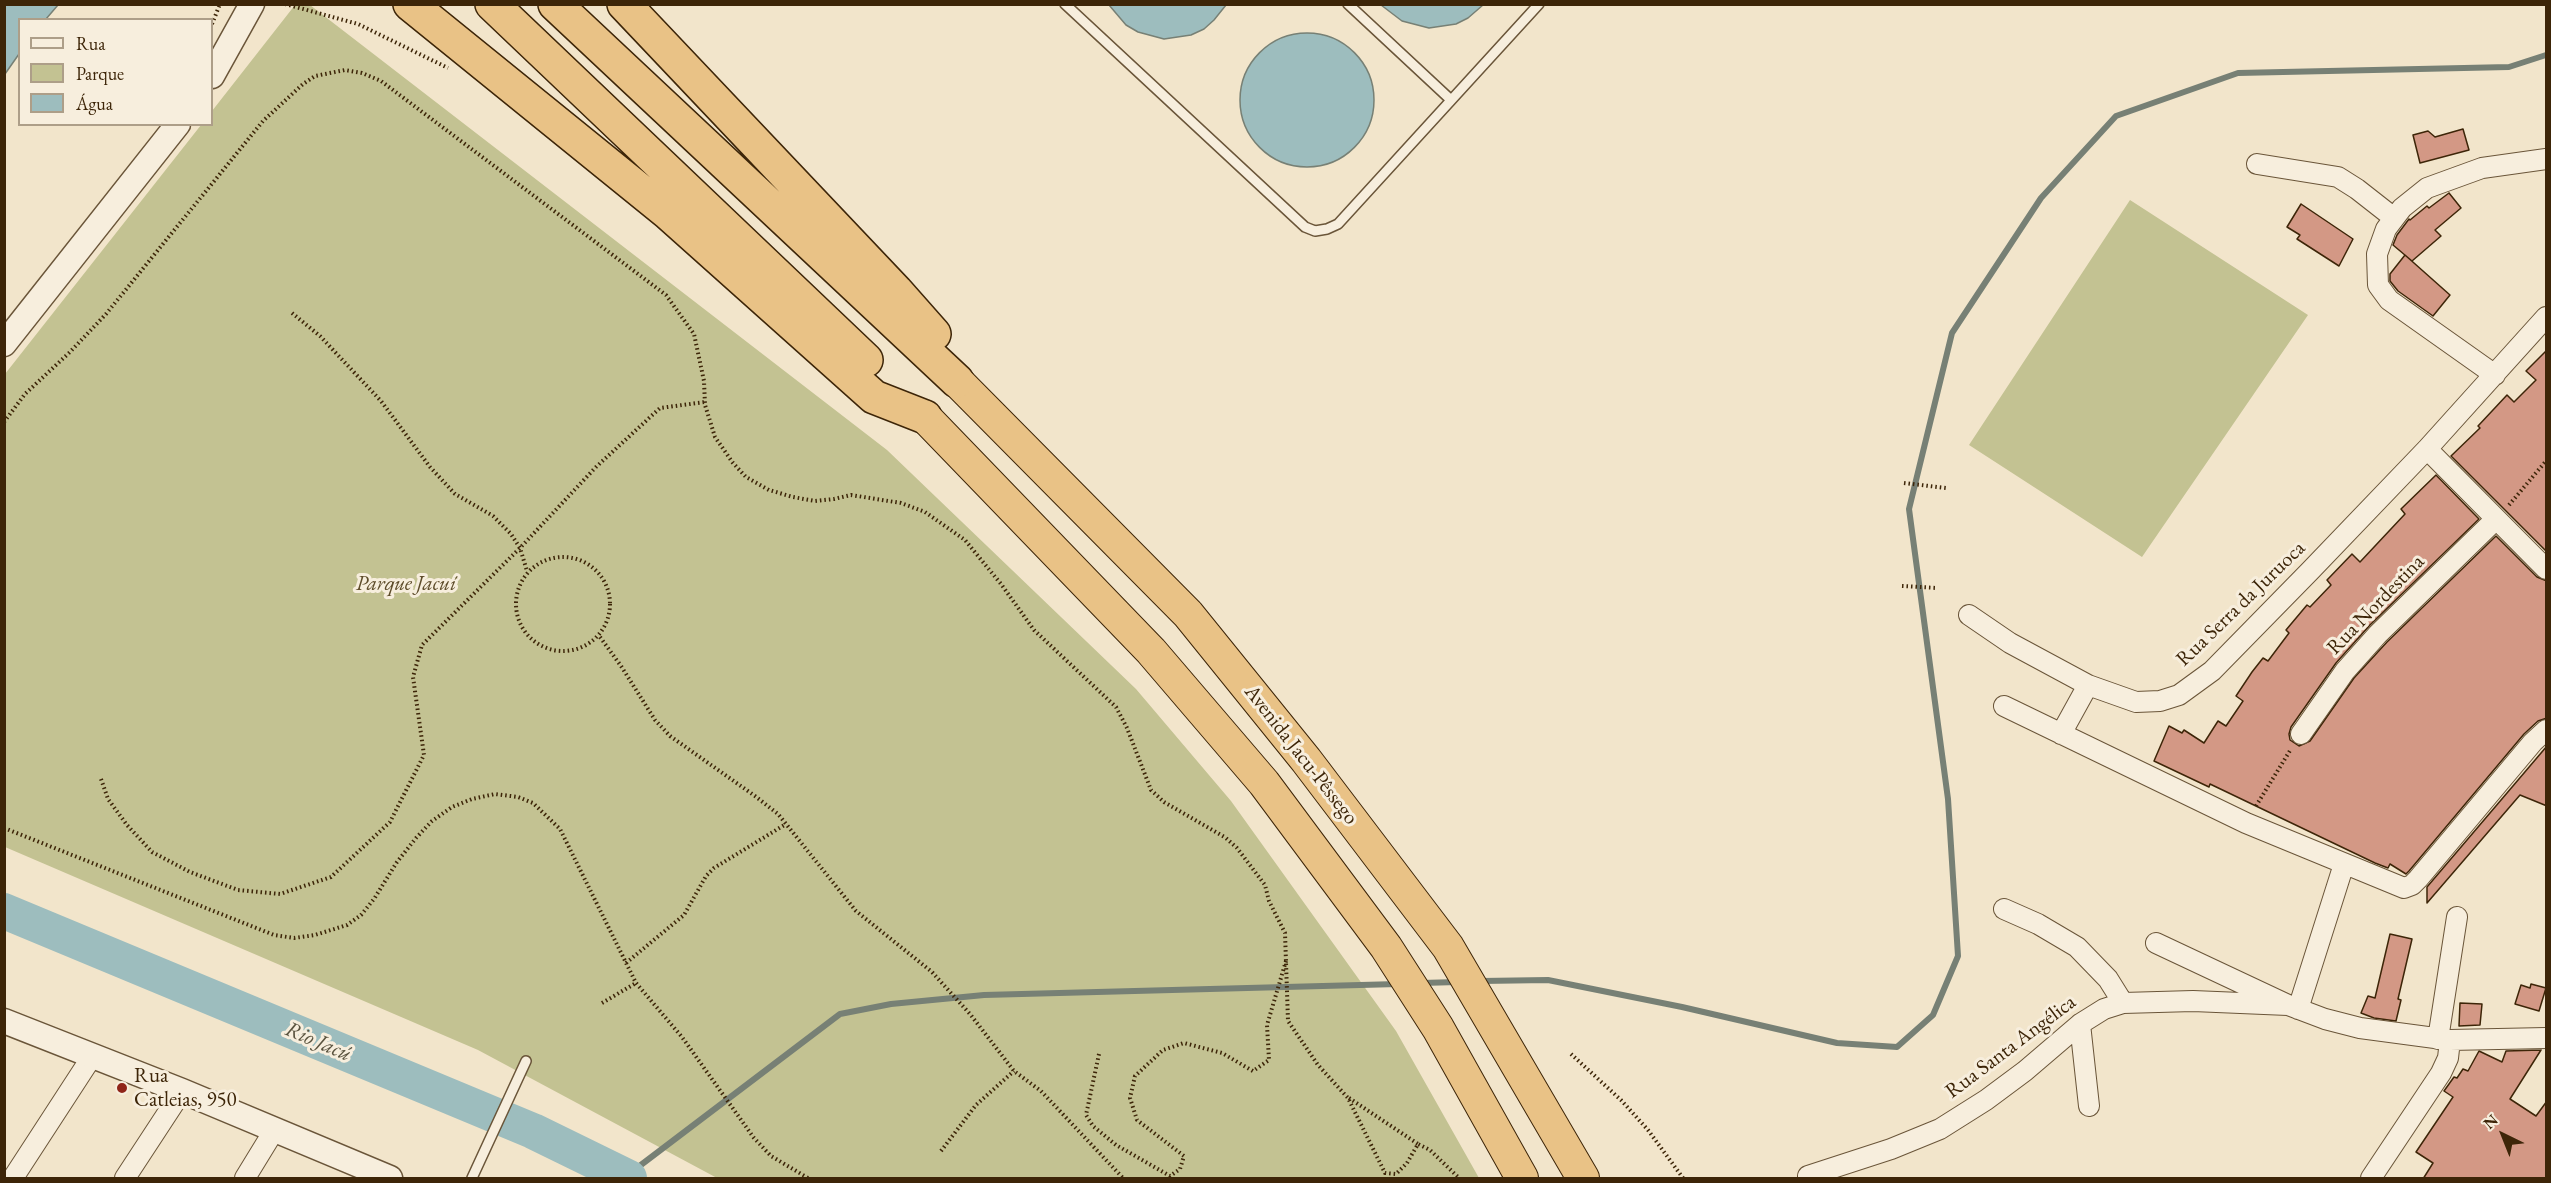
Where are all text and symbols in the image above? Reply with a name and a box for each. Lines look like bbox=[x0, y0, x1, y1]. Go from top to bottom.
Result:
legend bbox=[18, 18, 213, 126]
text: Rua bbox=[76, 32, 106, 55]
text: Parque bbox=[76, 62, 124, 85]
text: Água bbox=[76, 92, 113, 115]
street label: Rua Serra da Juruoca bbox=[2171, 536, 2311, 672]
street label: Rua Nordestina bbox=[2322, 550, 2430, 660]
park label: Parque Jacuí bbox=[356, 571, 456, 597]
street label: Avenida Jacu-Pêssego bbox=[1239, 680, 1363, 830]
street label: Rua Santa Angélica bbox=[1941, 990, 2081, 1104]
water label: Rio Jacú bbox=[281, 1016, 355, 1068]
place label: Rua Catleias, 950 bbox=[134, 1063, 237, 1113]
marker: Rua Catleias, 950 bbox=[115, 1081, 129, 1095]
north arrow bbox=[2473, 1105, 2533, 1165]
text: N bbox=[2478, 1109, 2502, 1134]

